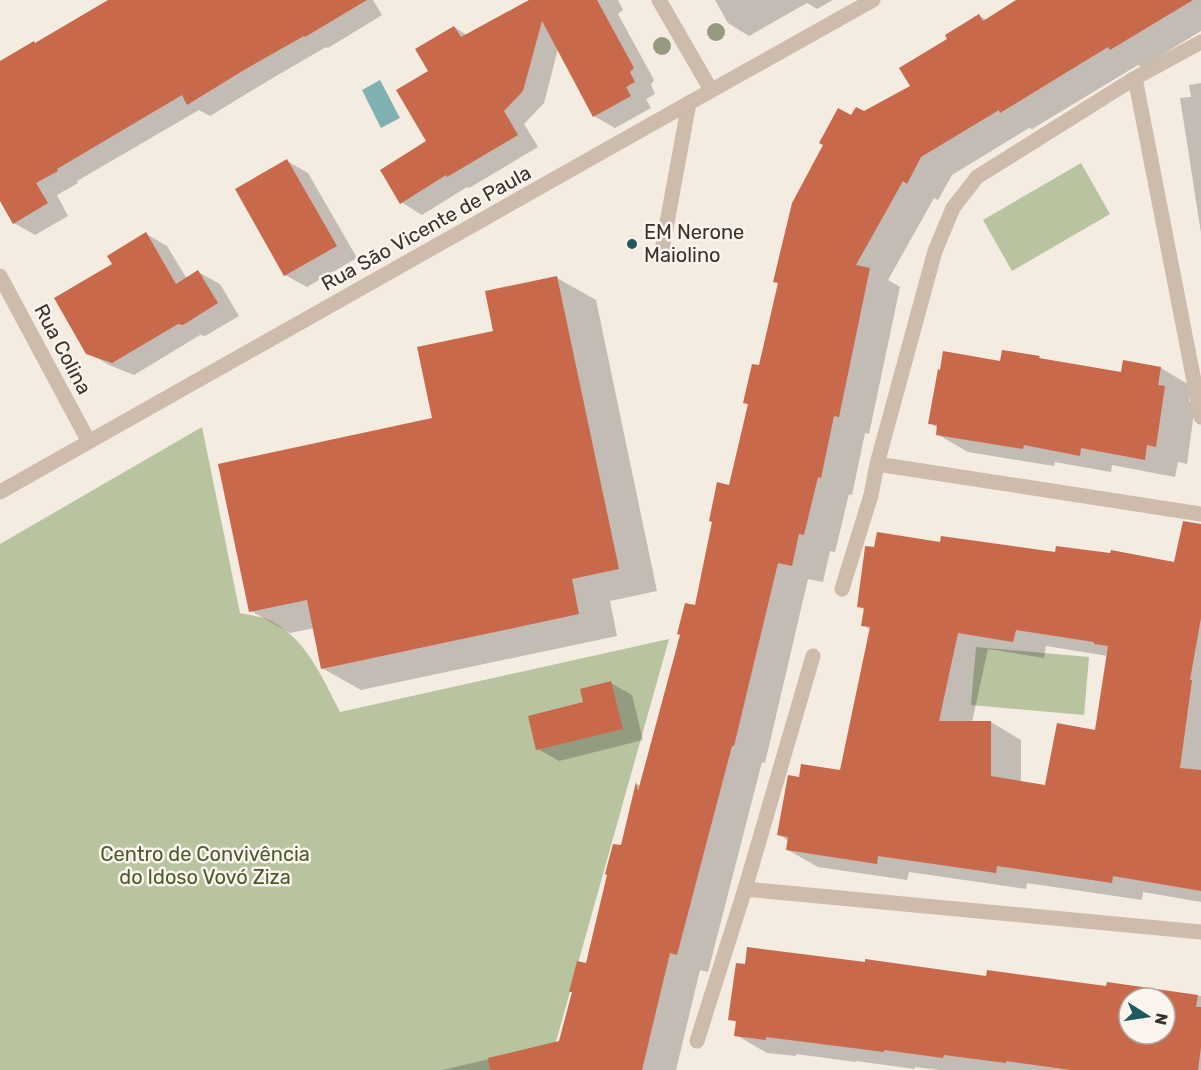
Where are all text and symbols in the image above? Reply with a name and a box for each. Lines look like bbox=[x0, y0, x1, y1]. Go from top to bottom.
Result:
street label: Rua São Vicente de Paula bbox=[317, 160, 535, 296]
place label: EM Nerone Maiolino bbox=[644, 220, 744, 267]
marker: EM Nerone Maiolino bbox=[625, 237, 639, 251]
street label: Rua Colina bbox=[29, 300, 97, 398]
park label: Centro de Convivência do Idoso Vovó Ziza bbox=[100, 842, 310, 889]
north arrow bbox=[1117, 986, 1177, 1046]
text: N bbox=[1151, 1011, 1172, 1027]

